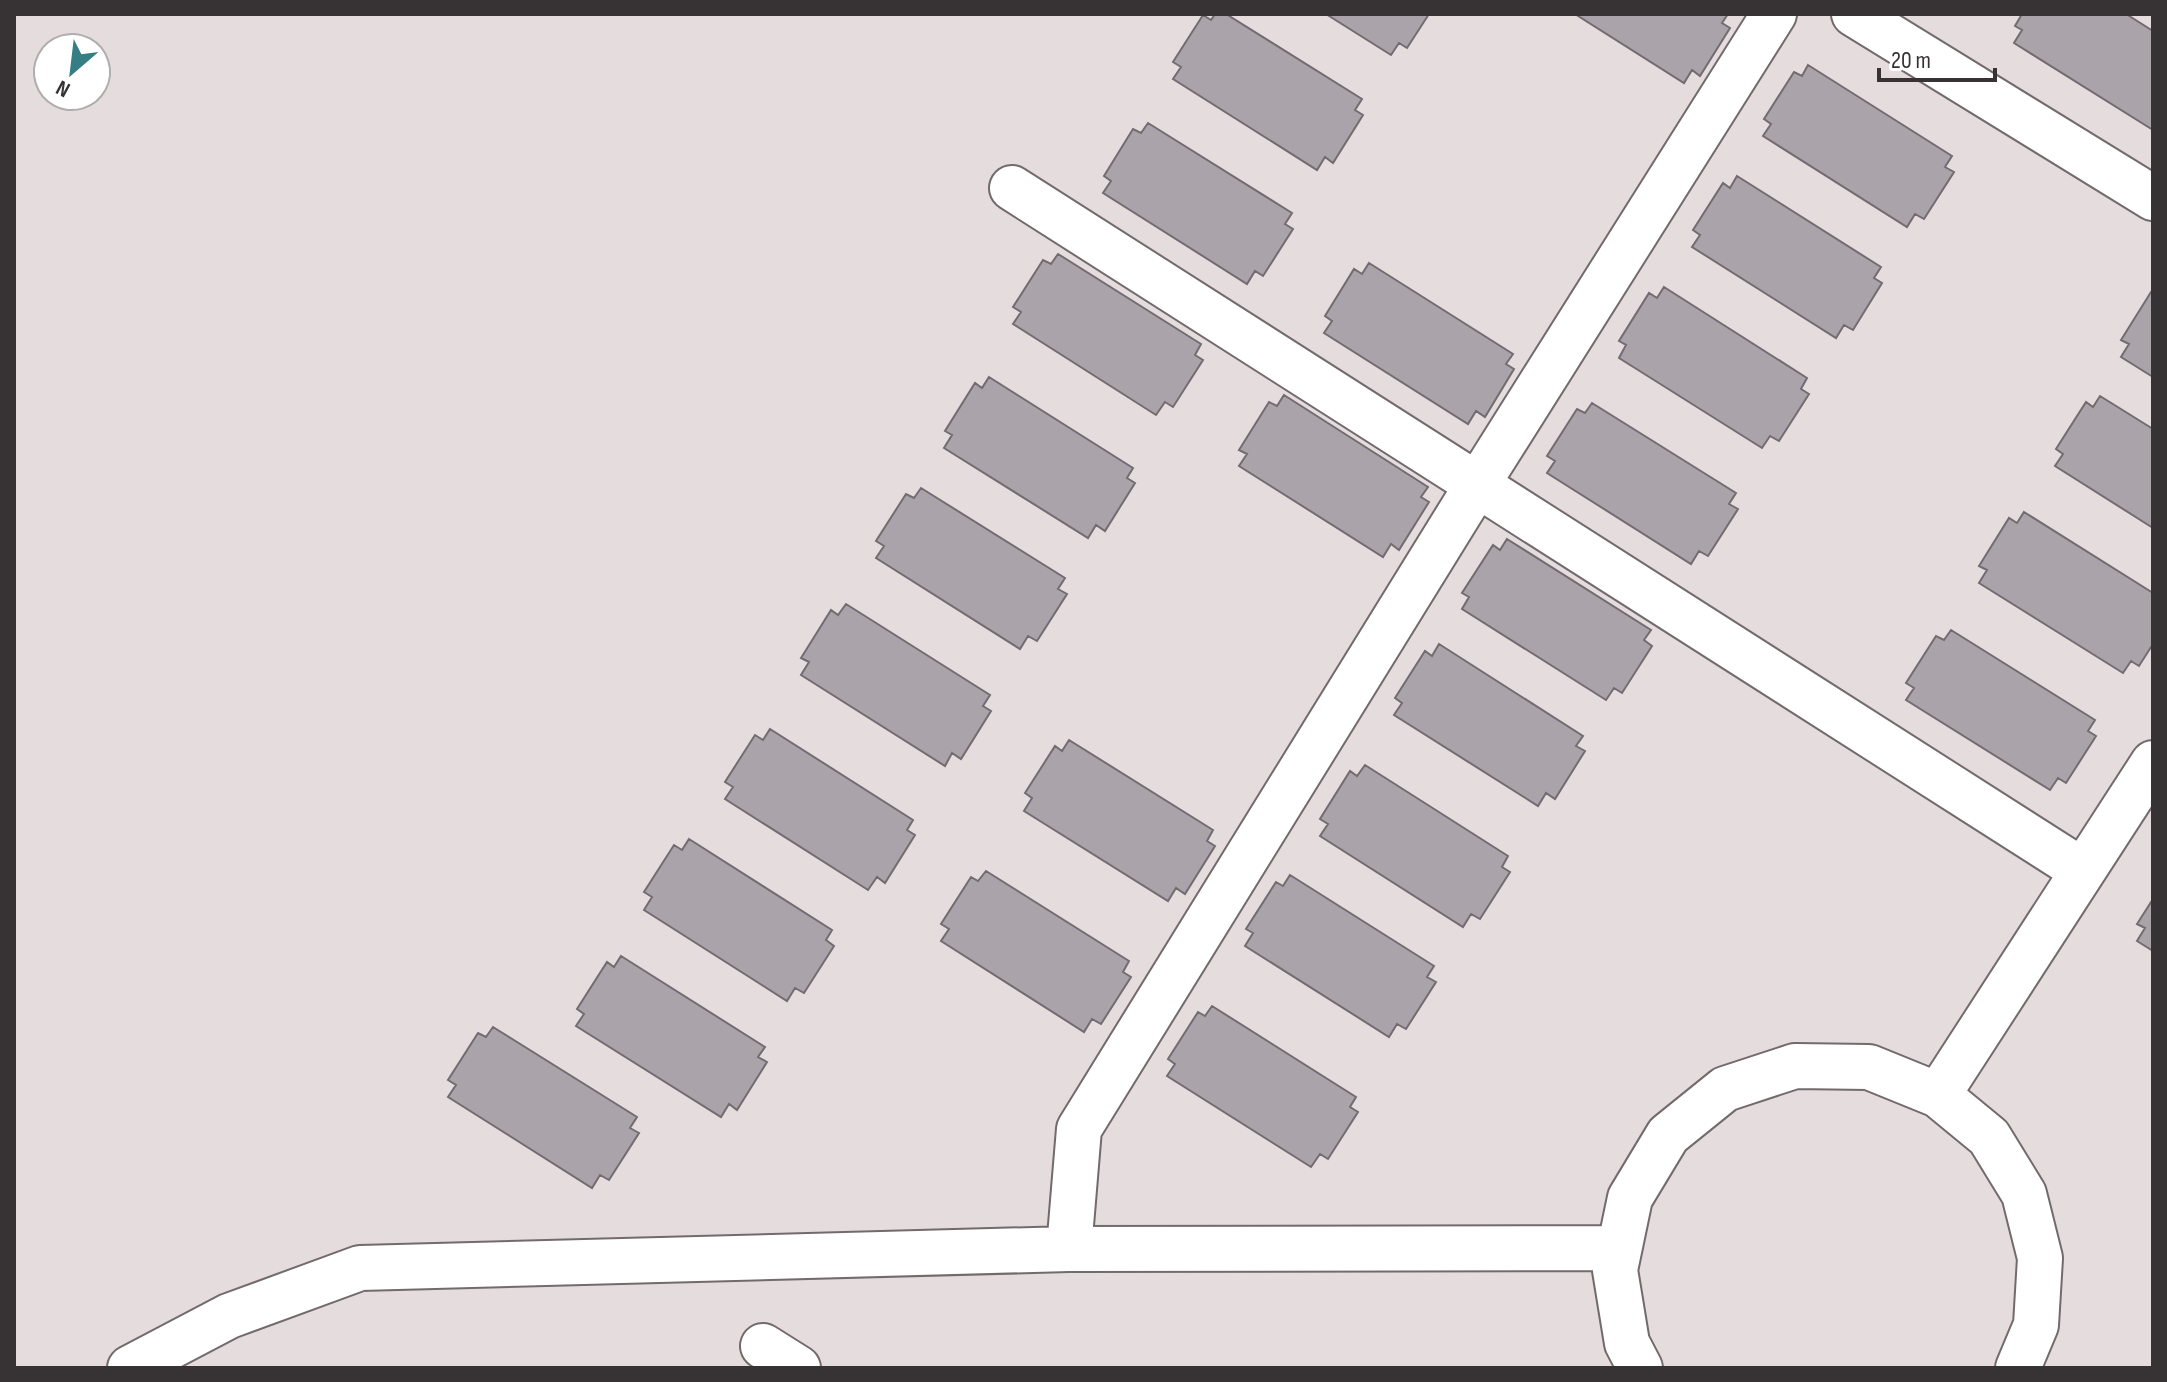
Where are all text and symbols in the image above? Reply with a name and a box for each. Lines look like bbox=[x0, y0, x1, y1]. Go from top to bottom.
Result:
north arrow bbox=[32, 32, 112, 112]
scale bar bbox=[1879, 32, 1995, 82]
text: 20 m bbox=[1891, 46, 1931, 75]
text: N bbox=[52, 74, 75, 103]

